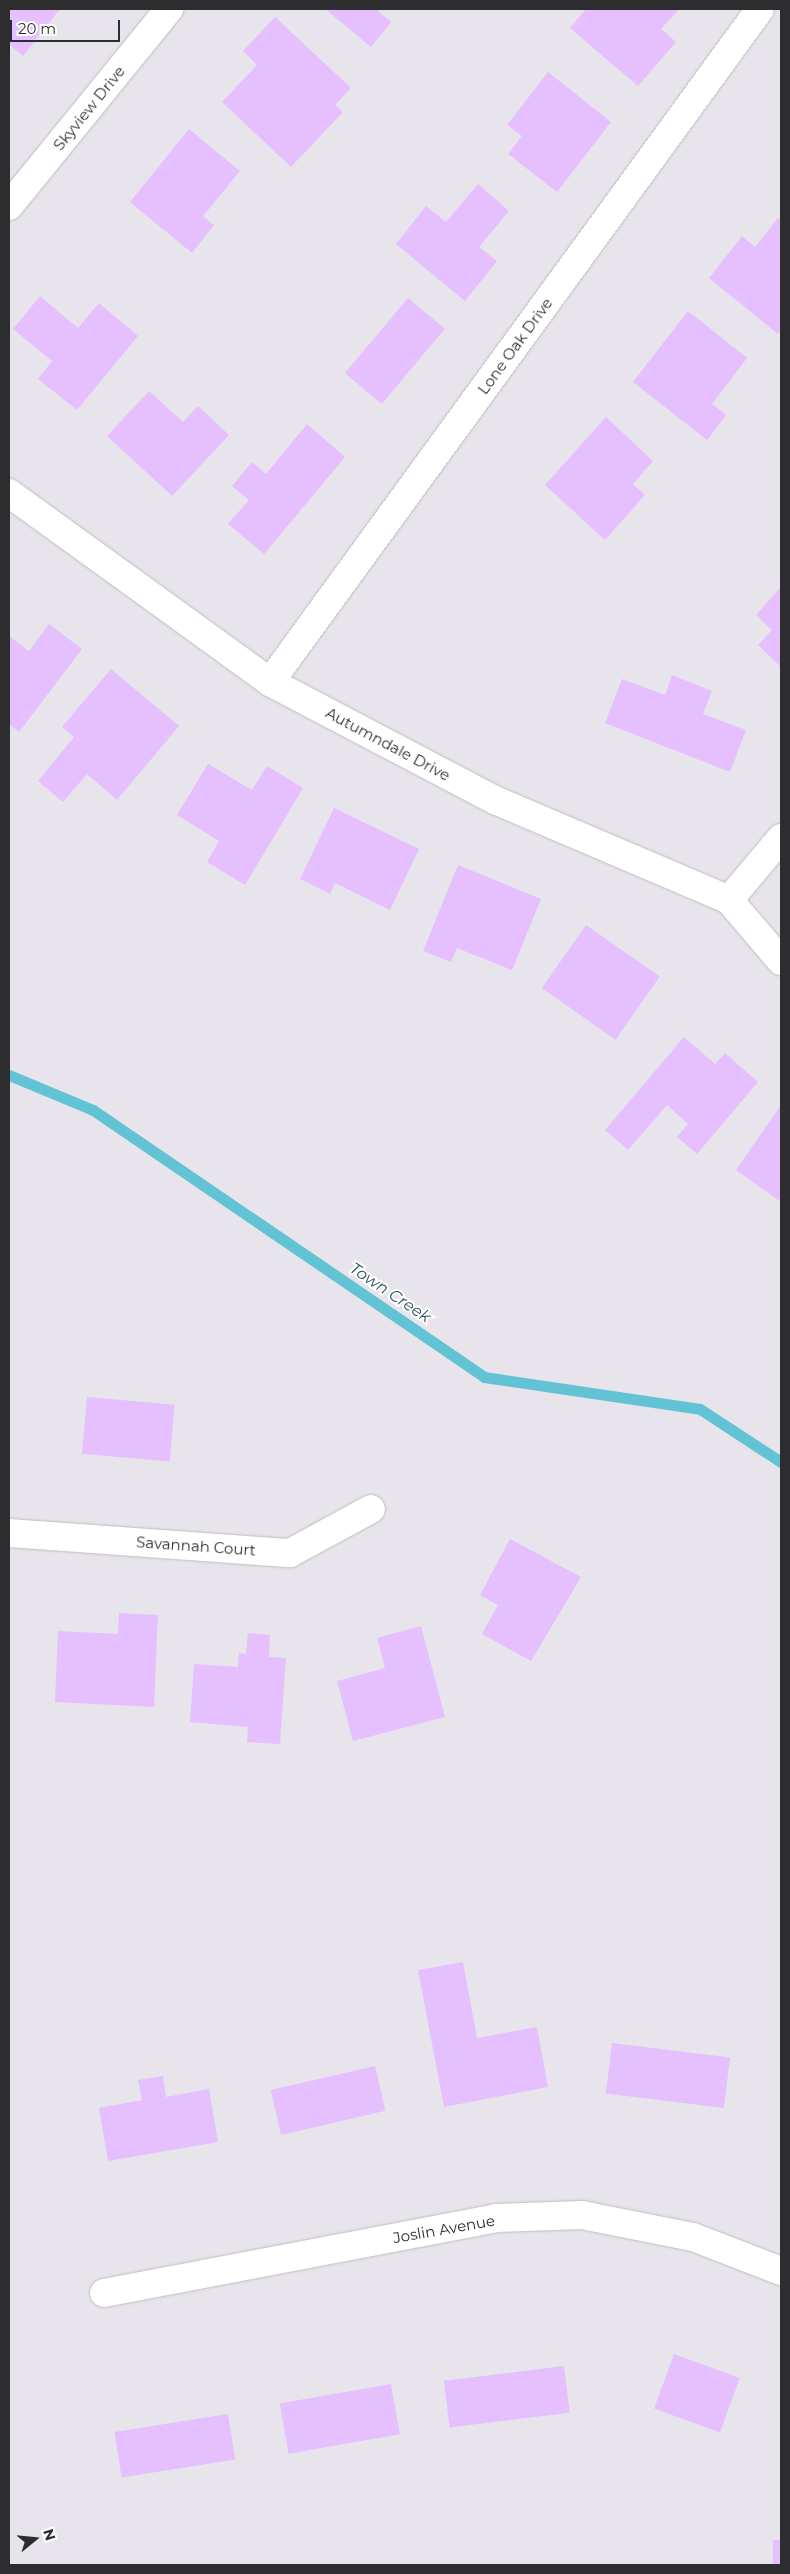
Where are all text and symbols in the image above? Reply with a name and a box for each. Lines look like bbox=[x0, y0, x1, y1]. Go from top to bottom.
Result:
scale bar bbox=[12, 10, 122, 42]
text: 20 m bbox=[18, 19, 56, 38]
street label: Skyview Drive bbox=[49, 62, 129, 154]
street label: Lone Oak Drive bbox=[474, 294, 556, 398]
street label: Autumndale Drive bbox=[323, 704, 453, 784]
water label: Town Creek bbox=[346, 1259, 434, 1327]
street label: Savannah Court bbox=[136, 1533, 256, 1559]
street label: Joslin Avenue bbox=[392, 2211, 496, 2247]
north arrow bbox=[10, 2514, 60, 2564]
text: N bbox=[39, 2527, 60, 2543]

